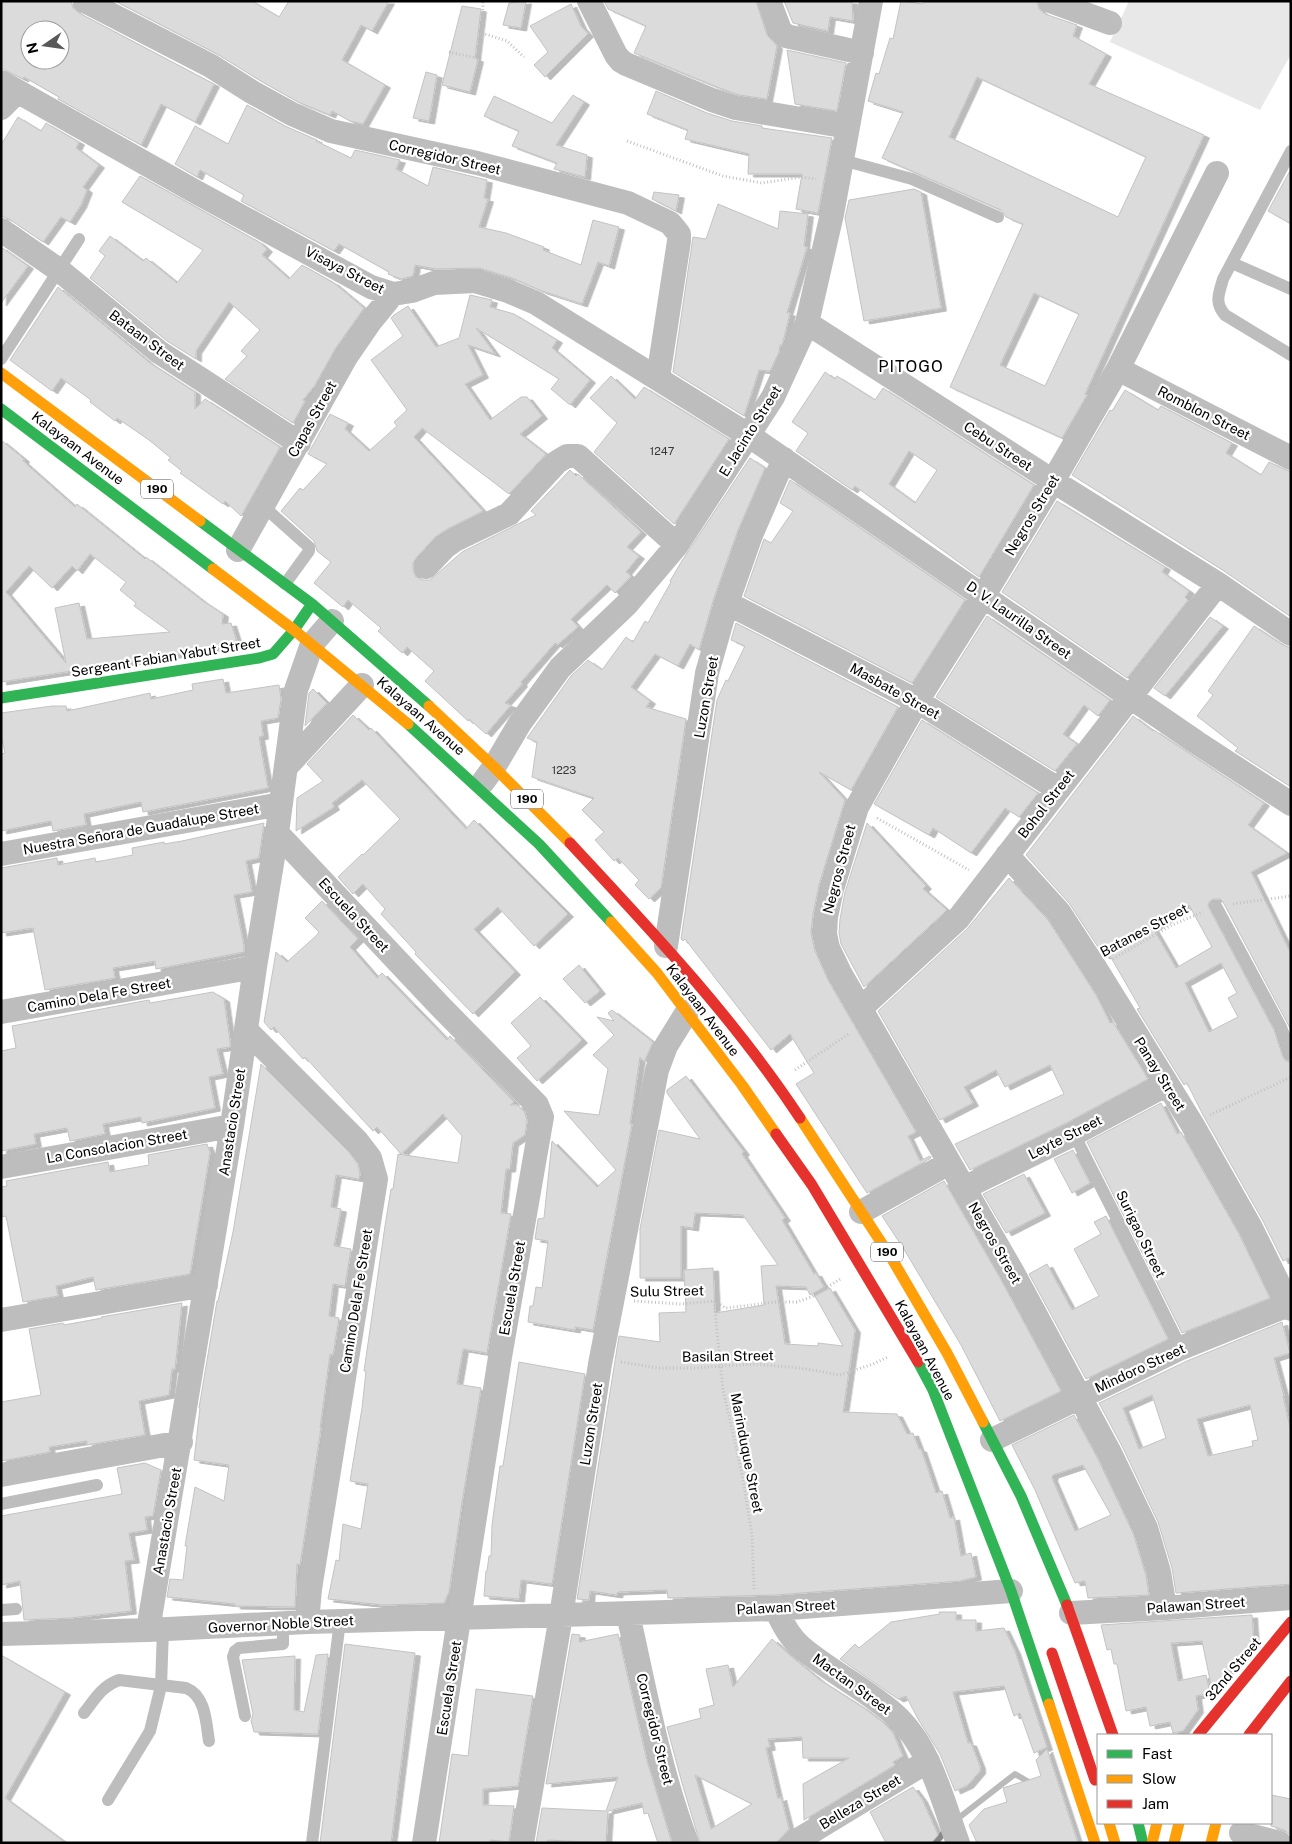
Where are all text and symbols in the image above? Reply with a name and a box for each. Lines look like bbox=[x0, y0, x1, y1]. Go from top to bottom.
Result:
north arrow bbox=[20, 20, 70, 70]
text: N bbox=[23, 41, 41, 55]
street label: Corregidor Street bbox=[387, 136, 503, 178]
street label: Visaya Street bbox=[303, 243, 387, 297]
street label: Bataan Street bbox=[106, 307, 188, 373]
district label: PITOGO bbox=[878, 357, 944, 376]
street label: Capas Street bbox=[285, 378, 339, 460]
street label: E. Jacinto Street bbox=[716, 383, 784, 479]
street label: Romblon Street bbox=[1155, 383, 1253, 443]
street label: Kalayaan Avenue bbox=[29, 408, 127, 488]
street label: Cebu Street bbox=[961, 418, 1035, 474]
house number: 1247 bbox=[650, 445, 675, 457]
street label: Negros Street bbox=[1002, 472, 1062, 558]
road number: 190 bbox=[141, 479, 173, 498]
street label: D. V. Laurilla Street bbox=[964, 578, 1074, 662]
street label: Sergeant Fabian Yabut Street bbox=[70, 634, 262, 680]
street label: Luzon Street bbox=[691, 655, 721, 739]
street label: Masbate Street bbox=[847, 660, 943, 722]
street label: Kalayaan Avenue bbox=[374, 673, 468, 759]
house number: 1223 bbox=[552, 764, 576, 776]
street label: Bohol Street bbox=[1014, 767, 1078, 841]
road number: 190 bbox=[511, 790, 543, 809]
street label: Nuestra Señora de Guadalupe Street bbox=[22, 800, 260, 858]
street label: Negros Street bbox=[819, 823, 859, 915]
street label: Escuela Street bbox=[316, 875, 392, 955]
street label: Batanes Street bbox=[1097, 900, 1191, 960]
street label: Kalayaan Avenue bbox=[663, 961, 743, 1059]
street label: Camino Dela Fe Street bbox=[26, 974, 172, 1016]
street label: Panay Street bbox=[1131, 1034, 1189, 1114]
street label: Anastacio Street bbox=[216, 1067, 248, 1177]
street label: Leyte Street bbox=[1025, 1112, 1105, 1162]
street label: La Consolacion Street bbox=[45, 1126, 189, 1166]
street label: Surigao Street bbox=[1113, 1188, 1169, 1280]
street label: Negros Street bbox=[965, 1199, 1025, 1287]
street label: Camino Dela Fe Street bbox=[337, 1228, 375, 1374]
street label: Escuela Street bbox=[496, 1240, 528, 1336]
road number: 190 bbox=[871, 1242, 903, 1262]
street label: Sulu Street bbox=[630, 1282, 704, 1300]
street label: Kalayaan Avenue bbox=[892, 1297, 958, 1403]
street label: Mindoro Street bbox=[1092, 1340, 1188, 1396]
street label: Basilan Street bbox=[682, 1347, 774, 1365]
street label: Luzon Street bbox=[577, 1382, 605, 1466]
street label: Marinduque Street bbox=[727, 1391, 767, 1515]
street label: Anastacio Street bbox=[150, 1466, 184, 1576]
street label: Palawan Street bbox=[1146, 1594, 1246, 1616]
street label: Palawan Street bbox=[736, 1596, 836, 1618]
street label: Governor Noble Street bbox=[208, 1612, 354, 1636]
street label: 32nd Street bbox=[1202, 1634, 1264, 1704]
street label: Escuela Street bbox=[434, 1640, 464, 1736]
street label: Mactan Street bbox=[810, 1650, 894, 1718]
street label: Corregidor Street bbox=[633, 1672, 677, 1786]
legend bbox=[1097, 1734, 1272, 1824]
text: Fast bbox=[1142, 1745, 1172, 1762]
text: Slow bbox=[1142, 1770, 1177, 1787]
street label: Belleza Street bbox=[816, 1771, 904, 1833]
text: Jam bbox=[1142, 1795, 1169, 1812]

